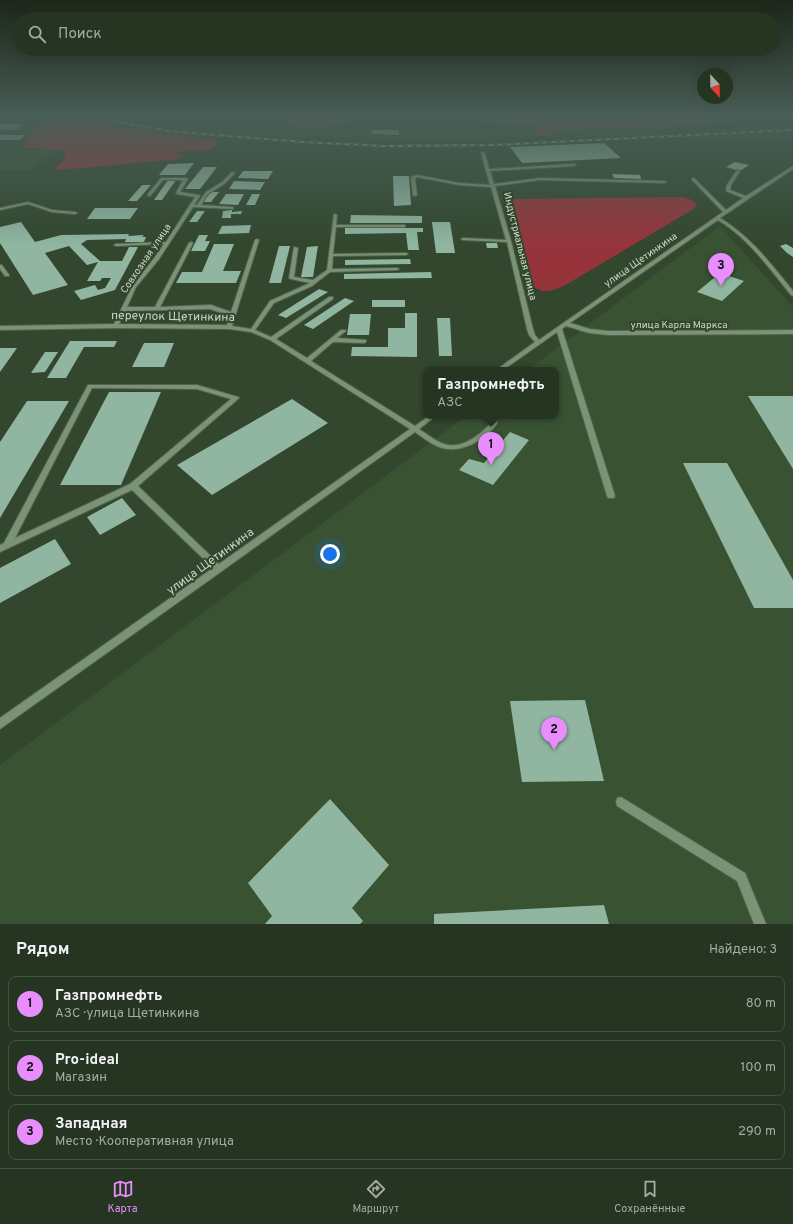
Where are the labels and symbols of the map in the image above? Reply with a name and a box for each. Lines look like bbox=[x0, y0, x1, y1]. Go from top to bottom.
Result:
north arrow bbox=[697, 68, 733, 104]
street label: Индустриальная улица bbox=[500, 191, 539, 302]
street label: Совхозная улица bbox=[118, 221, 174, 296]
street label: улица Щетинкина bbox=[602, 230, 680, 290]
pin: 3 bbox=[708, 253, 734, 286]
street label: переулок Щетинкина bbox=[111, 308, 235, 326]
street label: улица Карла Маркса bbox=[630, 319, 728, 332]
pin: 1 bbox=[478, 432, 504, 465]
street label: улица Щетинкина bbox=[164, 525, 257, 599]
your location bbox=[320, 544, 340, 564]
pin: 2 bbox=[541, 717, 567, 750]

